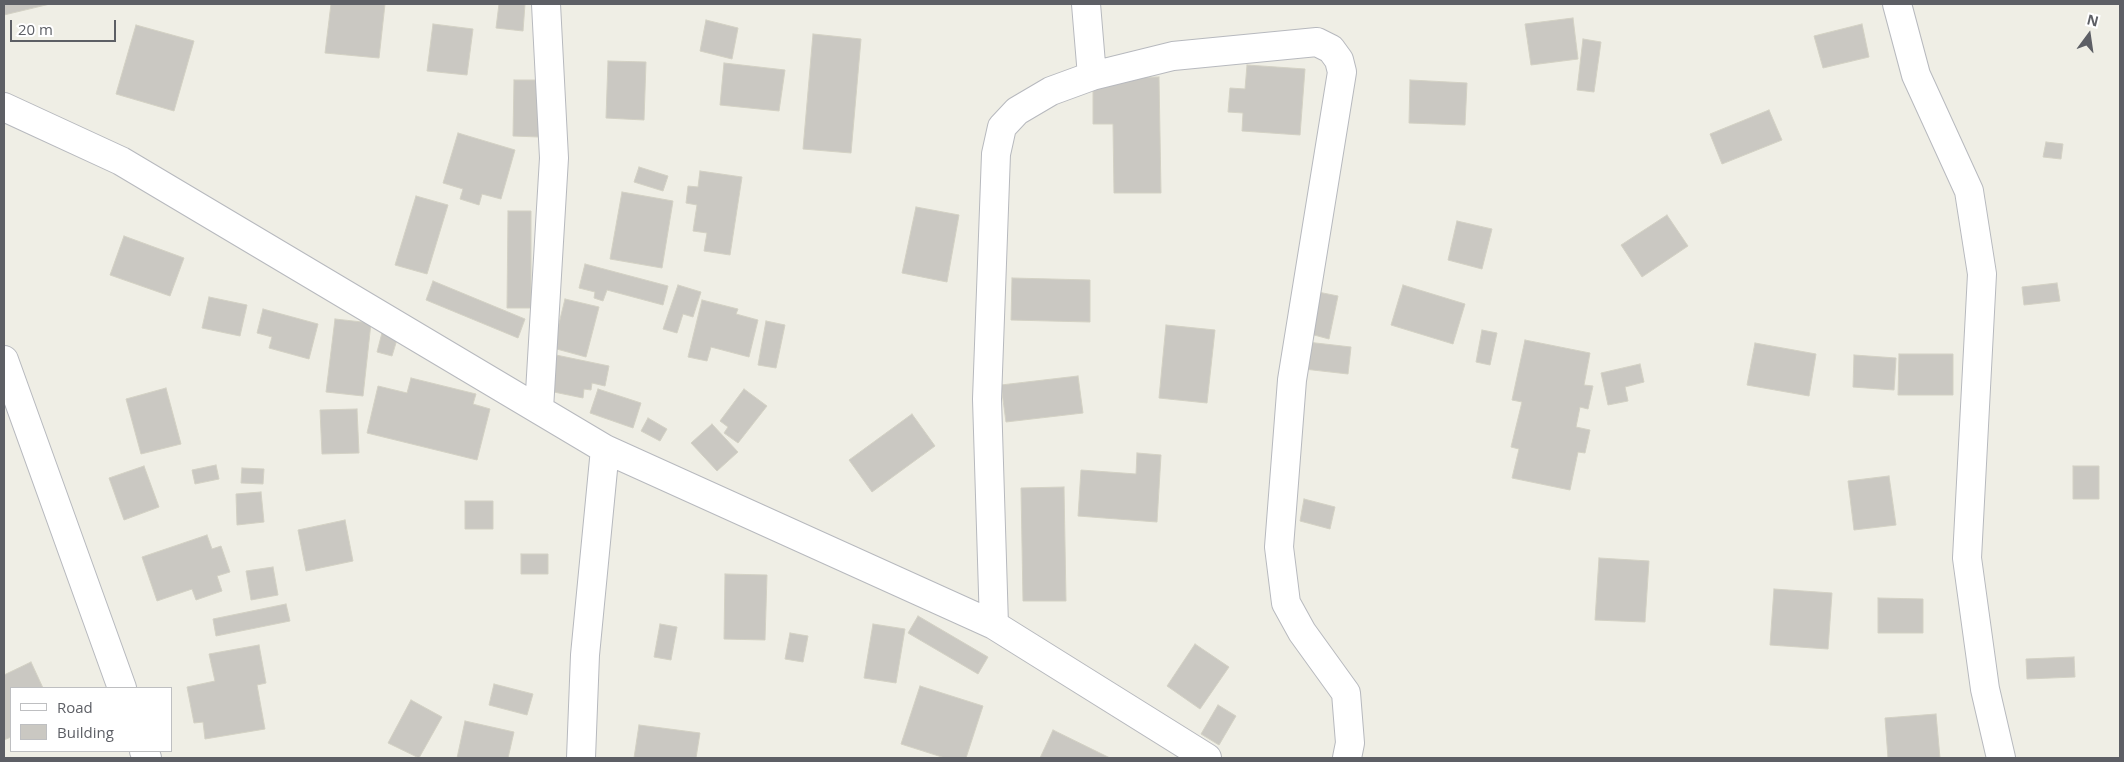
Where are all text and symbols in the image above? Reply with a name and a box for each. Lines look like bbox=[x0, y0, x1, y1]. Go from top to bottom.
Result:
text: N bbox=[2085, 9, 2101, 31]
scale bar bbox=[12, 10, 119, 42]
north arrow bbox=[2064, 10, 2114, 60]
text: 20 m bbox=[18, 19, 53, 39]
legend bbox=[10, 687, 172, 752]
text: Road bbox=[57, 697, 93, 717]
text: Building bbox=[57, 722, 114, 742]

